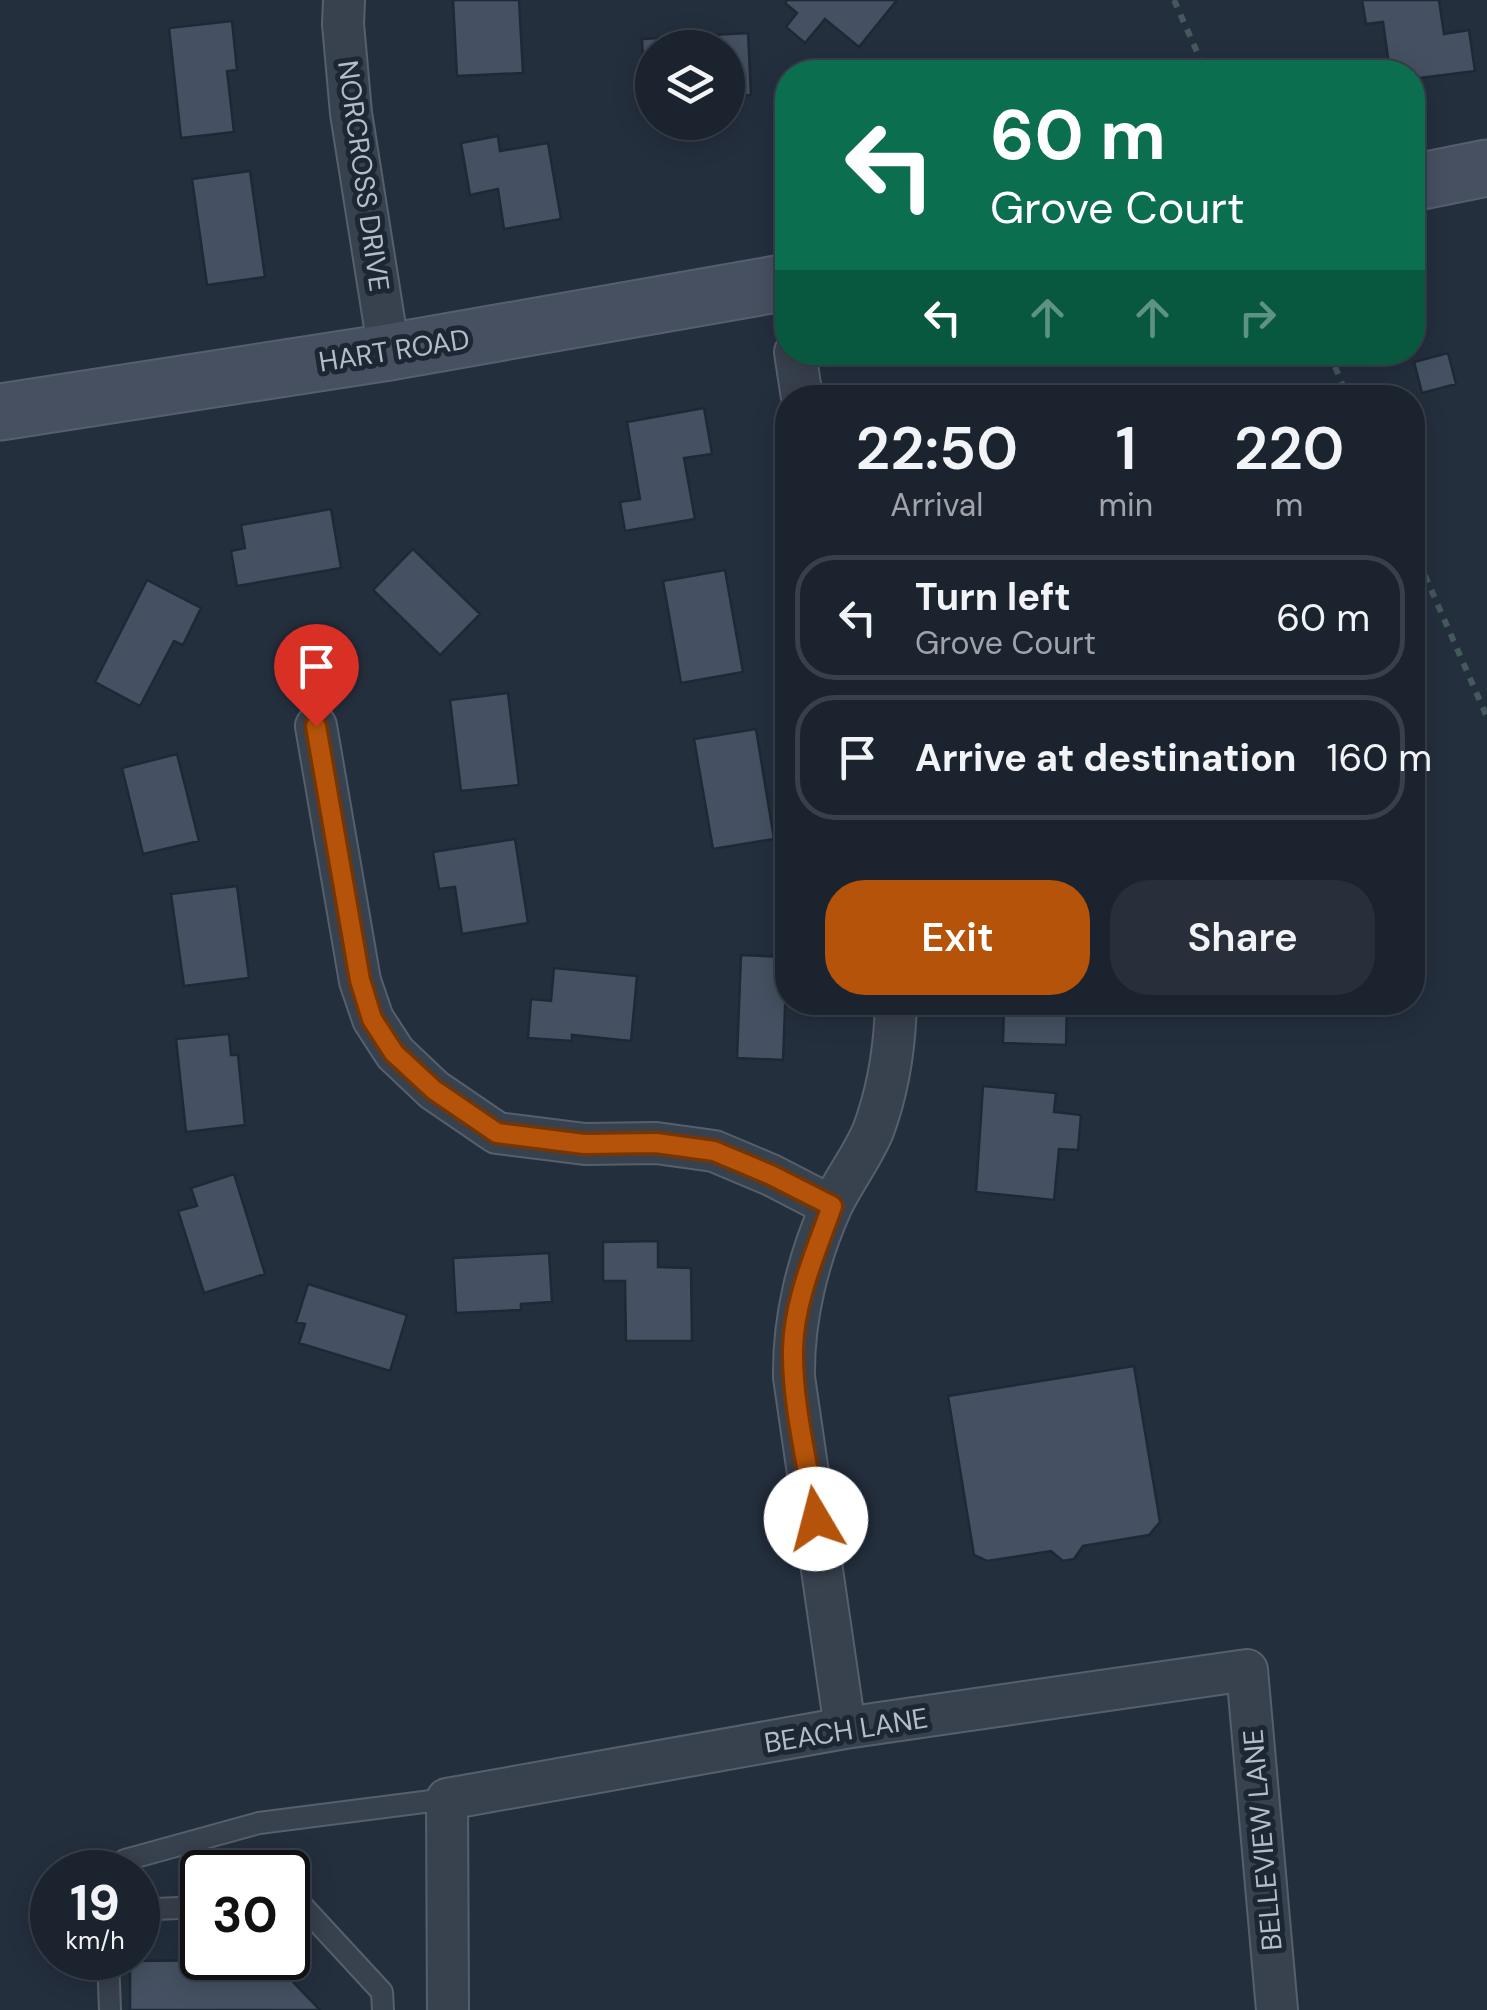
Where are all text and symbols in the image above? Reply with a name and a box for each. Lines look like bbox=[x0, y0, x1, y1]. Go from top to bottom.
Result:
map controls bbox=[635, 30, 745, 140]
button: layers bbox=[635, 30, 745, 140]
street label: NORCROSS DRIVE bbox=[329, 58, 398, 294]
text: 60 m bbox=[990, 90, 1166, 181]
icon: left bbox=[825, 100, 955, 230]
text: Grove Court bbox=[990, 178, 1245, 237]
icon: left bbox=[915, 290, 970, 345]
icon: ahead bbox=[1020, 290, 1075, 345]
icon: ahead bbox=[1125, 290, 1180, 345]
icon: right bbox=[1230, 290, 1285, 345]
street label: HART ROAD bbox=[316, 320, 472, 381]
text: 22:50 bbox=[856, 409, 1018, 488]
text: 1 bbox=[1115, 409, 1136, 488]
text: 220 bbox=[1234, 409, 1344, 488]
text: Arrival bbox=[890, 484, 983, 526]
text: min bbox=[1099, 484, 1153, 526]
text: m bbox=[1275, 484, 1303, 526]
text: Turn left bbox=[915, 572, 1071, 622]
icon: left bbox=[830, 590, 885, 645]
text: 60 m bbox=[1276, 593, 1370, 643]
text: Grove Court bbox=[915, 622, 1096, 664]
pin bbox=[274, 624, 359, 727]
icon: arrive bbox=[289, 639, 344, 694]
icon: arrive bbox=[830, 730, 885, 785]
text: Arrive at destination bbox=[915, 733, 1297, 783]
text: 160 m bbox=[1327, 733, 1432, 783]
button: Exit bbox=[825, 880, 1090, 995]
button: Share bbox=[1110, 880, 1375, 995]
position arrow bbox=[764, 1467, 868, 1571]
street label: BEACH LANE bbox=[762, 1699, 931, 1762]
street label: BELLEVIEW LANE bbox=[1234, 1728, 1291, 1952]
speed limit sign: 30 bbox=[180, 1850, 310, 1980]
text: 19 bbox=[70, 1870, 120, 1936]
text: km/h bbox=[65, 1924, 125, 1957]

